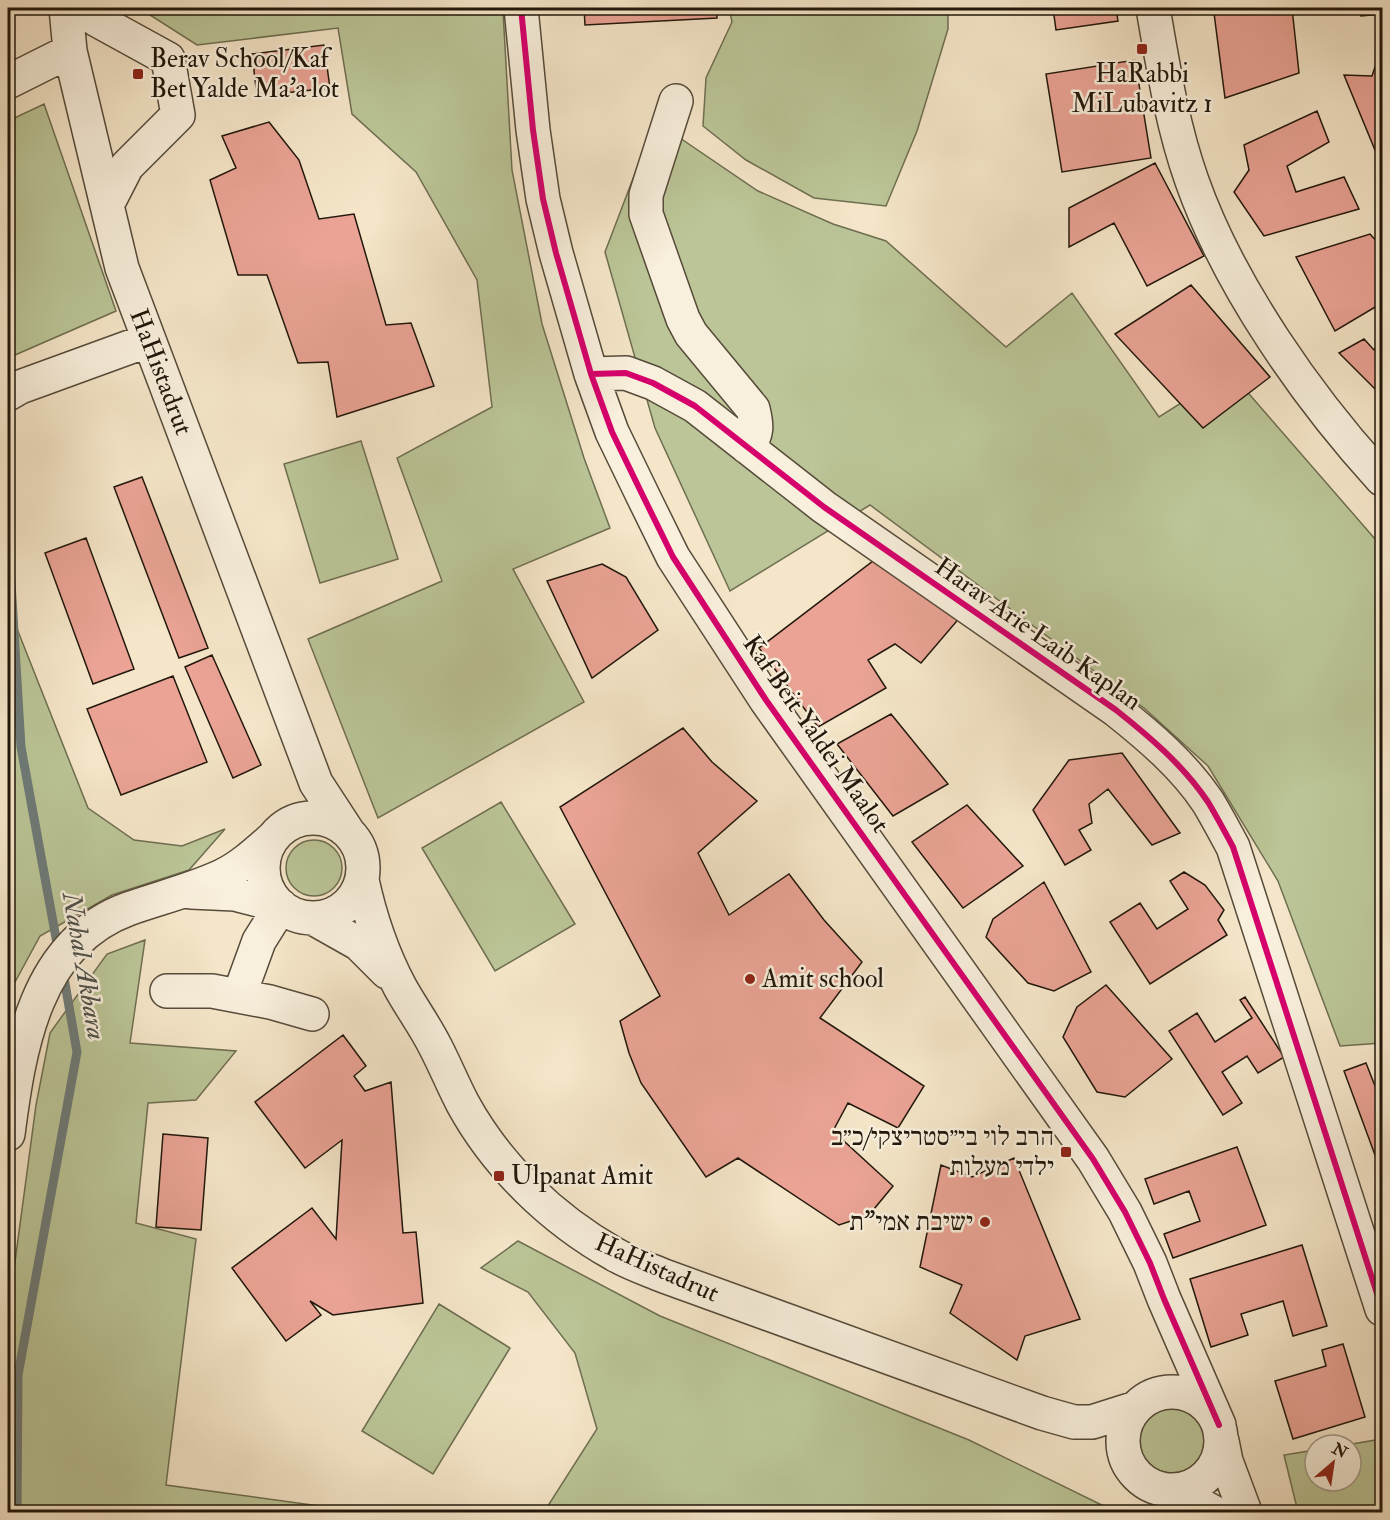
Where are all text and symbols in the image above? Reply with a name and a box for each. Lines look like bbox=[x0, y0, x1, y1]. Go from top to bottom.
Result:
marker: HaRabbi MiLubavitz 1 bbox=[1135, 42, 1149, 56]
place label: Berav School/Kaf Bet Yalde Ma'a lot bbox=[150, 43, 339, 105]
place label: HaRabbi MiLubavitz 1 bbox=[1071, 58, 1213, 120]
marker: Berav School/Kaf Bet Yalde Ma'a lot bbox=[131, 67, 145, 81]
street label: HaHistadrut bbox=[122, 304, 200, 440]
street label: Harav Arie Laib Kaplan bbox=[928, 551, 1148, 718]
street label: Kaf Beit Yaldei Maalot bbox=[736, 629, 896, 839]
water label: Nahal Akbara bbox=[54, 888, 113, 1042]
place label: Amit school bbox=[761, 963, 884, 995]
marker: Amit school bbox=[743, 972, 757, 986]
place label: הרב לוי בי״סטריצקי/כ״ב ילדי מעלות bbox=[831, 1121, 1054, 1183]
marker: הרב לוי בי״סטריצקי/כ״ב ילדי מעלות bbox=[1059, 1145, 1073, 1159]
place label: Ulpanat Amit bbox=[511, 1160, 653, 1193]
marker: Ulpanat Amit bbox=[492, 1169, 506, 1183]
place label: ישיבת אמי"ת bbox=[849, 1206, 973, 1238]
marker: ישיבת אמי"ת bbox=[978, 1215, 992, 1229]
street label: HaHistadrut bbox=[590, 1226, 724, 1310]
north arrow bbox=[1303, 1433, 1363, 1493]
text: N bbox=[1328, 1438, 1351, 1463]

